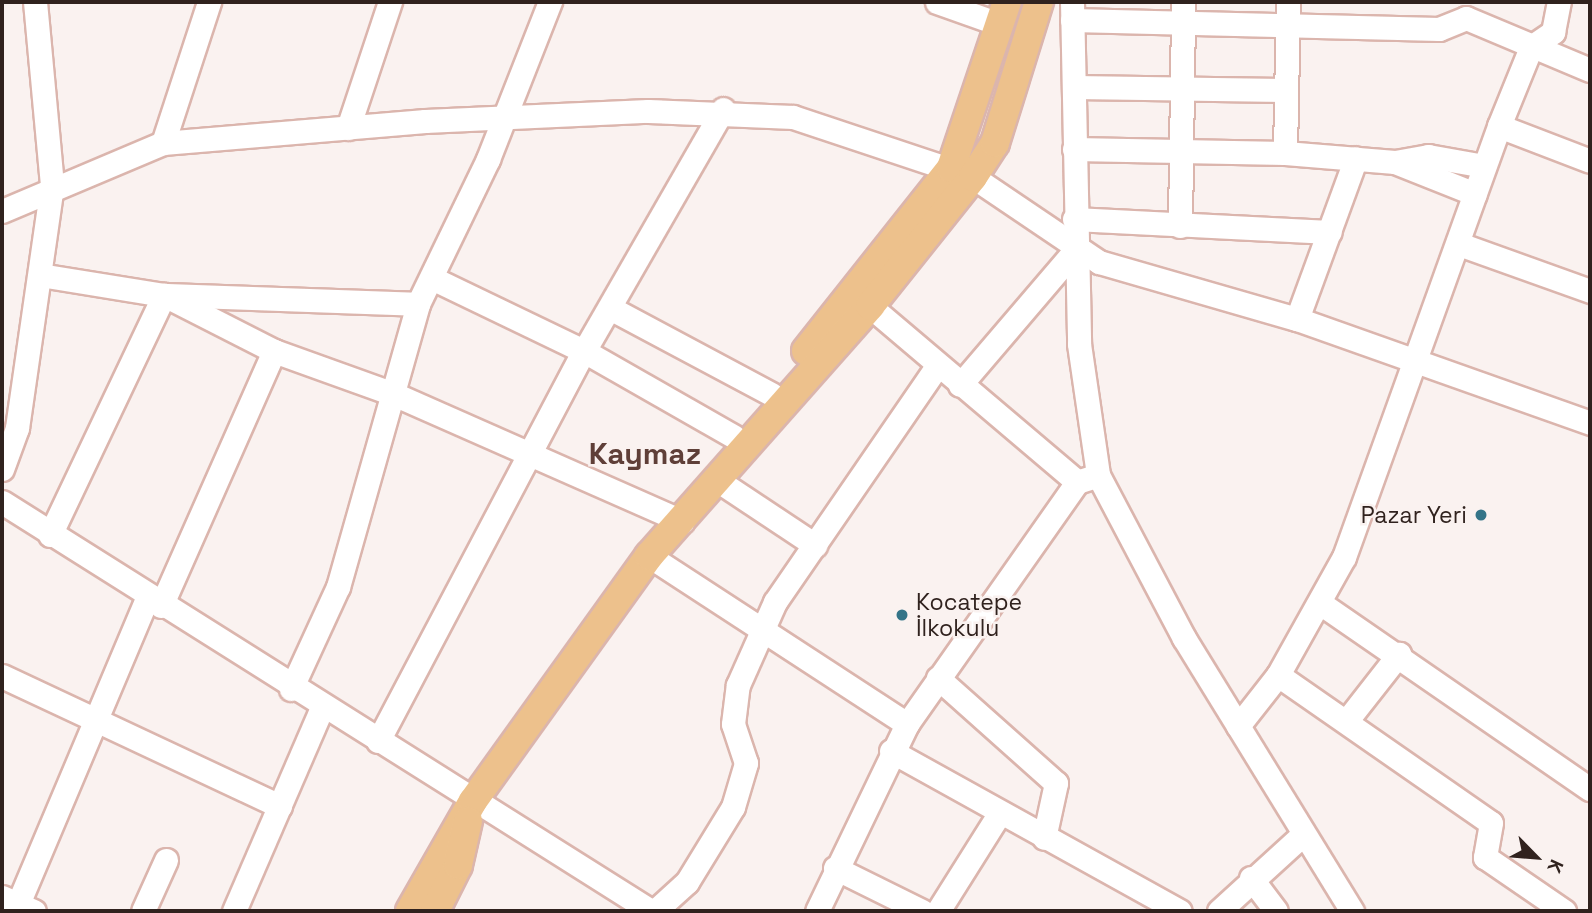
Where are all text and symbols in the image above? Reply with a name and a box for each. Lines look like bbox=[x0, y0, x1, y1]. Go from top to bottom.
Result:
district label: Kaymaz bbox=[589, 436, 701, 472]
place label: Pazar Yeri bbox=[1361, 501, 1467, 529]
marker: Pazar Yeri bbox=[1473, 507, 1489, 523]
place label: Kocatepe İlkokulu bbox=[916, 588, 1022, 642]
marker: Kocatepe İlkokulu bbox=[894, 607, 910, 623]
north arrow bbox=[1501, 822, 1571, 892]
text: K bbox=[1542, 855, 1569, 877]

